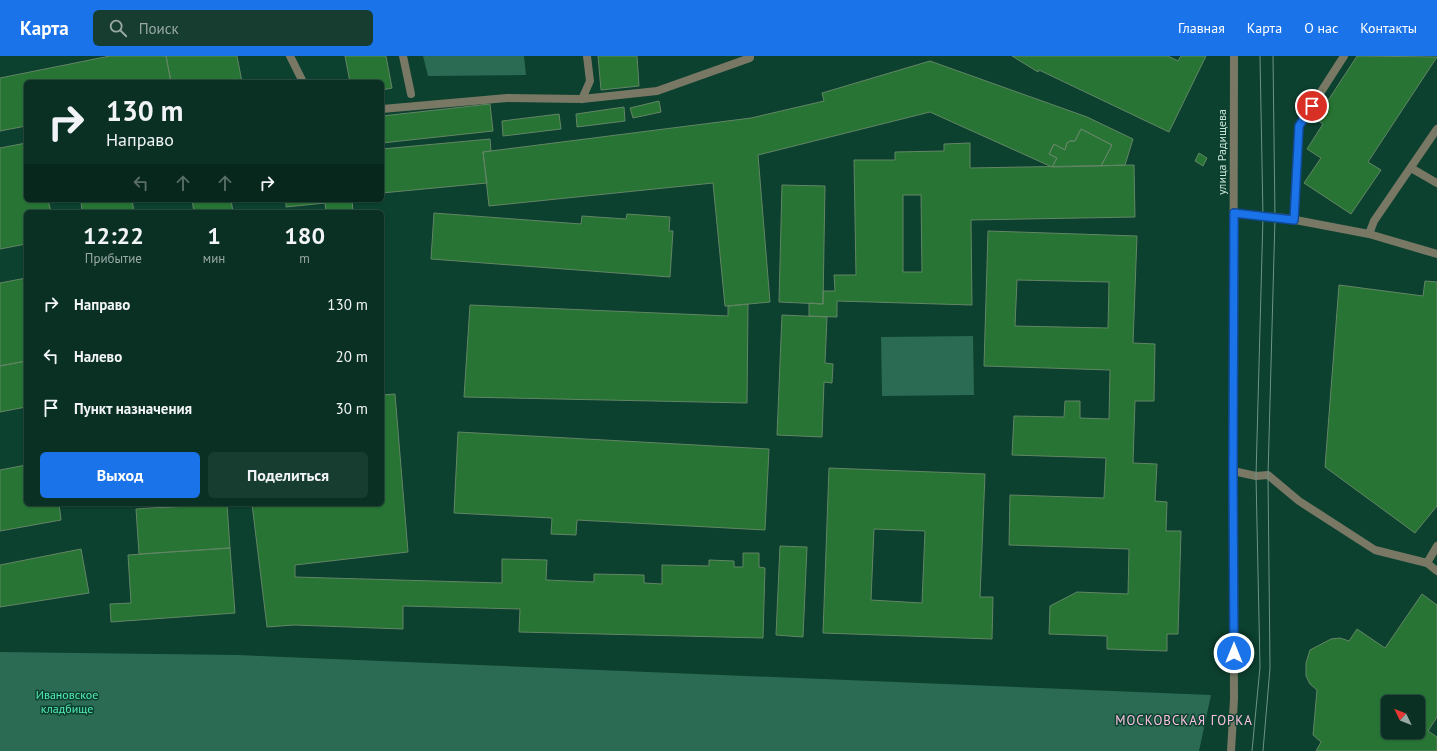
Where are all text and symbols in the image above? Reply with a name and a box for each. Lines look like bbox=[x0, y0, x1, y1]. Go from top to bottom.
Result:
search box bbox=[93, 10, 373, 46]
text: Карта bbox=[20, 16, 69, 40]
icon: search bbox=[107, 17, 129, 39]
text: Поиск bbox=[139, 19, 179, 38]
text: Главная bbox=[1178, 19, 1225, 37]
text: Карта bbox=[1247, 19, 1282, 37]
text: О нас bbox=[1304, 19, 1338, 37]
text: Контакты bbox=[1360, 19, 1417, 37]
pin bbox=[1295, 89, 1329, 123]
text: 130 m bbox=[106, 92, 183, 129]
icon: arrive bbox=[1301, 95, 1323, 117]
icon: right bbox=[40, 96, 92, 148]
street label: улица Радищева bbox=[1214, 109, 1229, 195]
text: Направо bbox=[106, 128, 174, 151]
icon: left bbox=[130, 172, 152, 194]
icon: ahead bbox=[172, 172, 194, 194]
icon: ahead bbox=[214, 172, 236, 194]
icon: right bbox=[256, 172, 278, 194]
text: 12:22 bbox=[83, 220, 144, 251]
text: 1 bbox=[207, 220, 221, 251]
text: 180 bbox=[284, 220, 325, 251]
text: Прибытие bbox=[85, 250, 142, 267]
text: мин bbox=[203, 250, 225, 267]
text: m bbox=[299, 250, 310, 267]
icon: right bbox=[40, 293, 62, 315]
text: Направо bbox=[74, 295, 130, 314]
text: 130 m bbox=[327, 295, 368, 314]
icon: left bbox=[40, 345, 62, 367]
text: Налево bbox=[74, 347, 122, 366]
text: 20 m bbox=[335, 347, 368, 366]
icon: arrive bbox=[40, 397, 62, 419]
text: Пункт назначения bbox=[74, 399, 192, 418]
text: 30 m bbox=[335, 399, 368, 418]
button: Выход bbox=[40, 452, 200, 498]
button: Поделиться bbox=[208, 452, 368, 498]
position arrow bbox=[1213, 632, 1255, 674]
park label: Ивановское кладбище bbox=[36, 687, 98, 716]
north arrow bbox=[1381, 695, 1425, 739]
map controls bbox=[1381, 695, 1425, 739]
district label: МОСКОВСКАЯ ГОРКА bbox=[1115, 712, 1253, 729]

